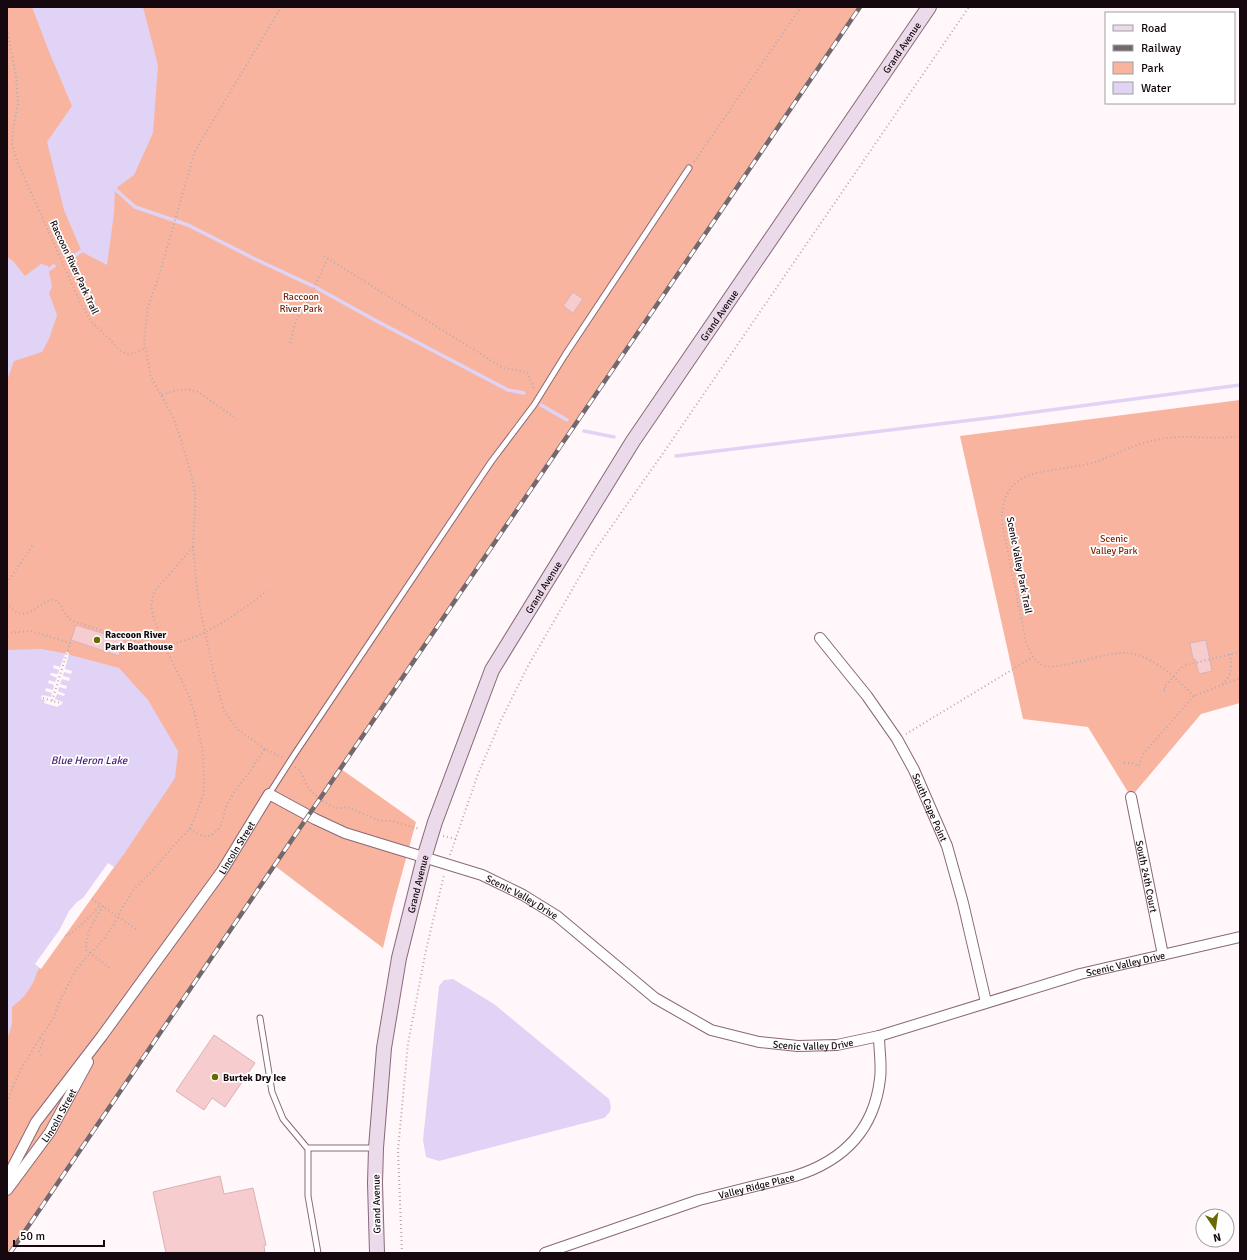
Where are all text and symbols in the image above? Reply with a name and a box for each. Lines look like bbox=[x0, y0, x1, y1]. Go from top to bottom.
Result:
legend bbox=[1105, 12, 1235, 104]
street label: Grand Avenue bbox=[881, 20, 924, 76]
text: Road bbox=[1141, 21, 1167, 36]
text: Railway bbox=[1141, 41, 1181, 56]
text: Park bbox=[1141, 61, 1164, 76]
text: Water bbox=[1141, 81, 1172, 96]
street label: Raccoon River Park Trail bbox=[47, 218, 101, 316]
street label: Grand Avenue bbox=[698, 288, 741, 344]
park label: Raccoon River Park bbox=[279, 291, 323, 315]
street label: Scenic Valley Park Trail bbox=[1004, 516, 1034, 615]
park label: Scenic Valley Park bbox=[1090, 533, 1138, 557]
street label: Grand Avenue bbox=[523, 559, 565, 616]
place label: Raccoon River Park Boathouse bbox=[105, 629, 173, 653]
marker: Raccoon River Park Boathouse bbox=[92, 635, 102, 645]
water label: Blue Heron Lake bbox=[51, 754, 128, 767]
street label: South Cape Point bbox=[909, 772, 950, 844]
street label: Lincoln Street bbox=[216, 819, 258, 877]
street label: South 24th Court bbox=[1133, 839, 1159, 914]
street label: Grand Avenue bbox=[405, 854, 432, 914]
street label: Scenic Valley Drive bbox=[484, 873, 560, 922]
street label: Scenic Valley Drive bbox=[1085, 950, 1166, 979]
street label: Scenic Valley Drive bbox=[772, 1037, 854, 1053]
marker: Burtek Dry Ice bbox=[210, 1072, 220, 1082]
place label: Burtek Dry Ice bbox=[223, 1072, 286, 1084]
street label: Lincoln Street bbox=[39, 1086, 80, 1145]
street label: Valley Ridge Place bbox=[717, 1171, 796, 1202]
street label: Grand Avenue bbox=[370, 1174, 384, 1234]
north arrow bbox=[1195, 1208, 1235, 1248]
scale bar bbox=[14, 1222, 104, 1248]
text: 50 m bbox=[20, 1229, 45, 1244]
text: N bbox=[1212, 1230, 1222, 1244]

